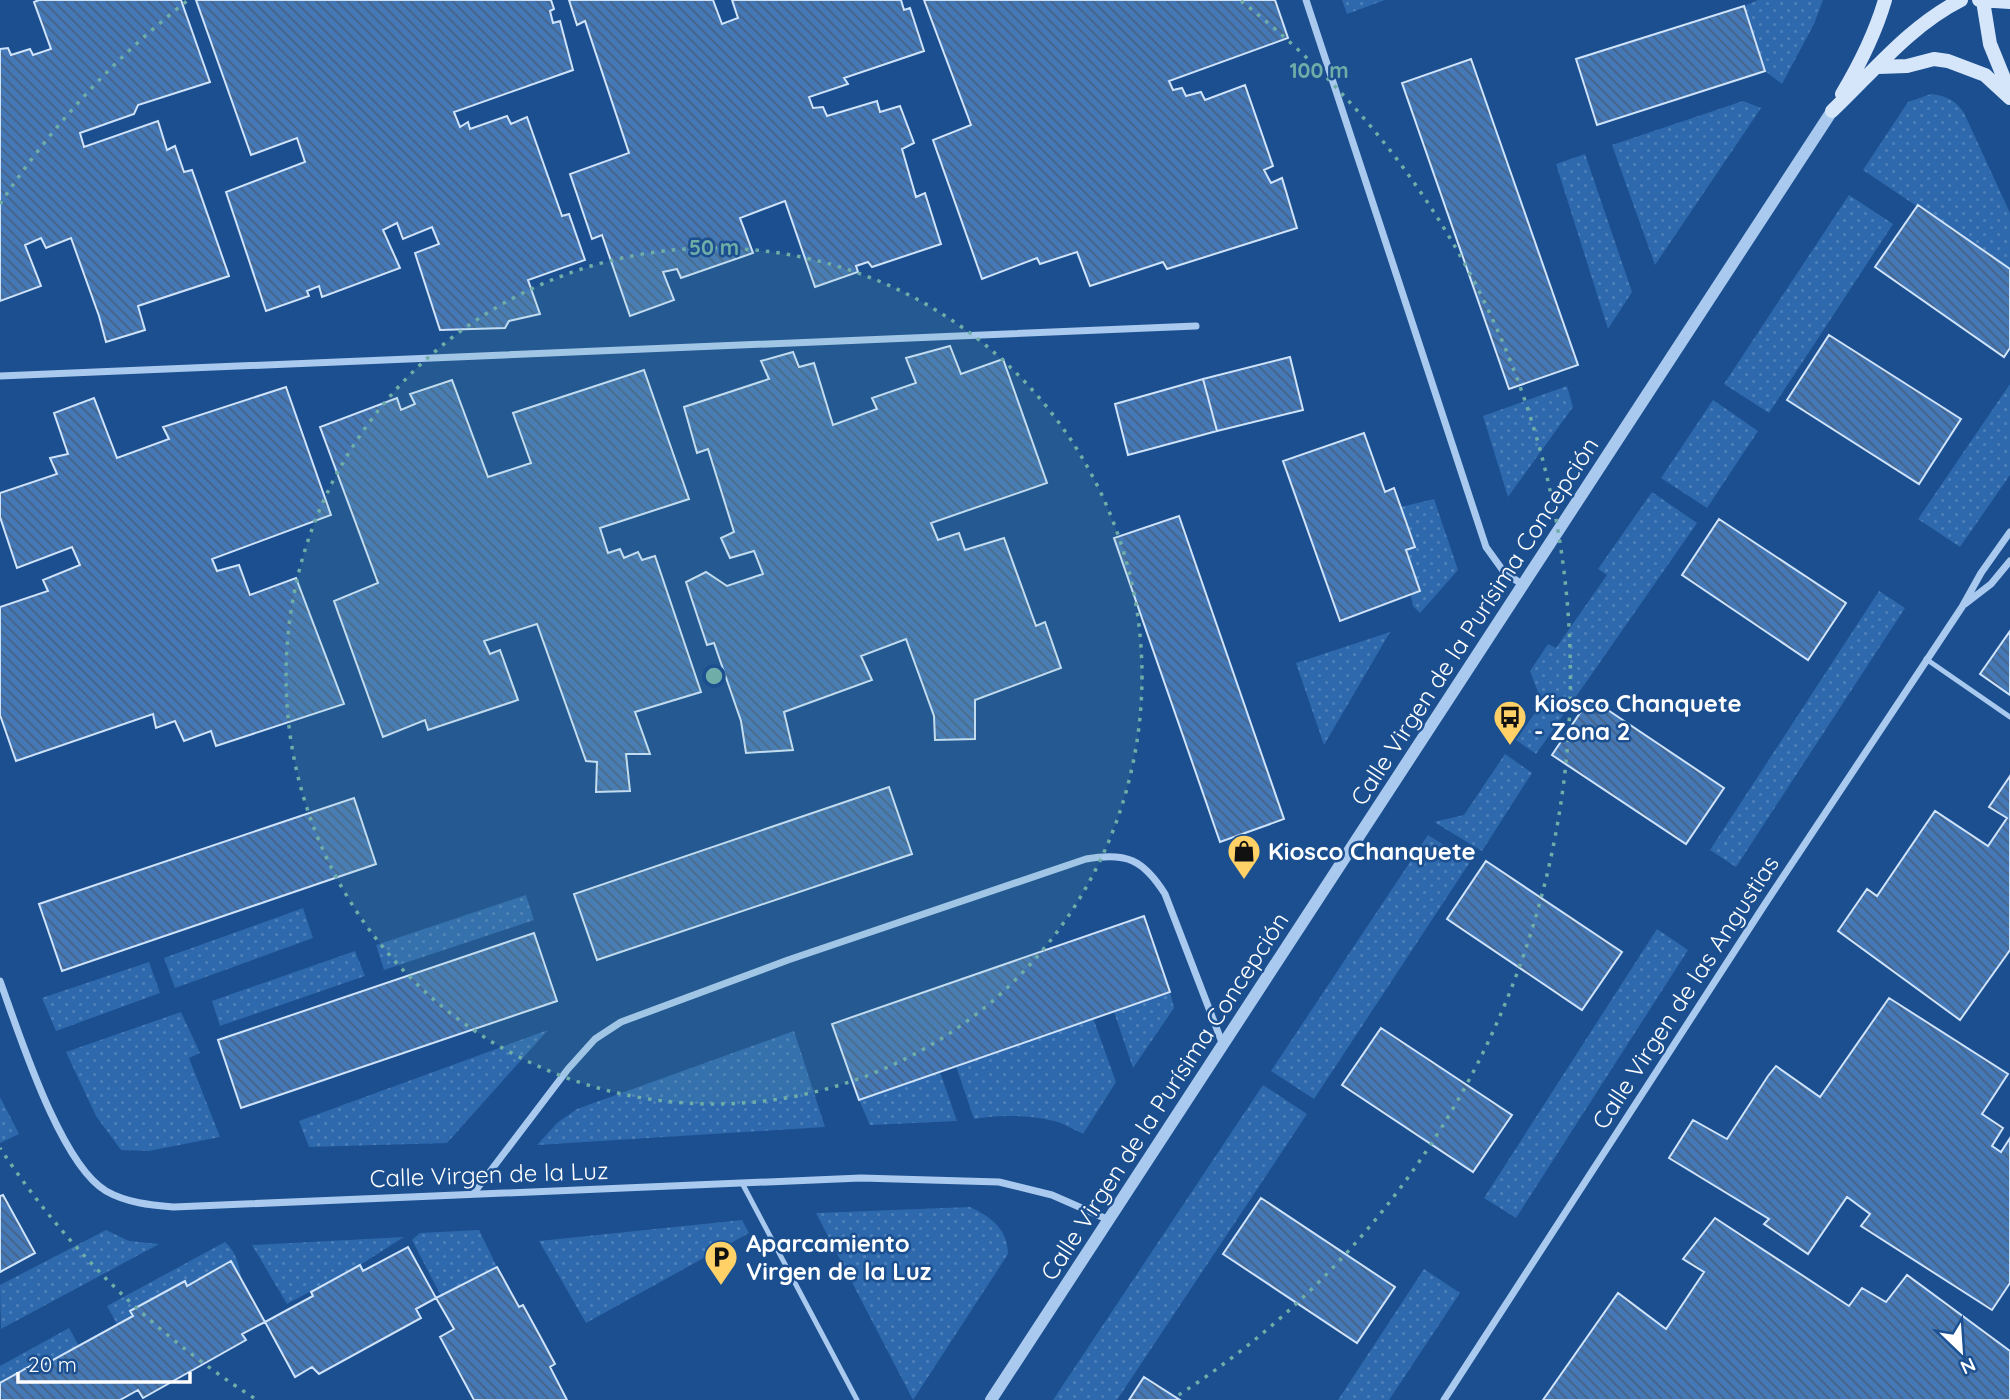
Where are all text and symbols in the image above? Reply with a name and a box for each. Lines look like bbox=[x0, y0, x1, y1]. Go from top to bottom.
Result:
text: 100 m bbox=[1289, 57, 1349, 83]
text: 50 m bbox=[689, 234, 739, 260]
street label: Calle Virgen de la Purísima Concepción bbox=[1344, 431, 1604, 811]
centre of rings bbox=[702, 664, 726, 688]
place label: Kiosco Chanquete - Zona 2 bbox=[1534, 688, 1742, 746]
bus stop icon: Kiosco Chanquete - Zona 2 bbox=[1491, 698, 1529, 747]
shop icon: Kiosco Chanquete bbox=[1225, 832, 1263, 881]
place label: Kiosco Chanquete bbox=[1268, 836, 1476, 866]
street label: Calle Virgen de las Angustias bbox=[1585, 850, 1785, 1134]
street label: Calle Virgen de la Purísima Concepción bbox=[1034, 906, 1294, 1286]
street label: Calle Virgen de la Luz bbox=[369, 1155, 609, 1193]
place label: Aparcamiento Virgen de la Luz bbox=[746, 1228, 932, 1286]
parking icon: Aparcamiento Virgen de la Luz bbox=[702, 1238, 740, 1287]
north arrow bbox=[1926, 1316, 1996, 1386]
scale bar bbox=[18, 1340, 189, 1384]
text: 20 m bbox=[28, 1351, 77, 1377]
text: N bbox=[1957, 1353, 1980, 1380]

